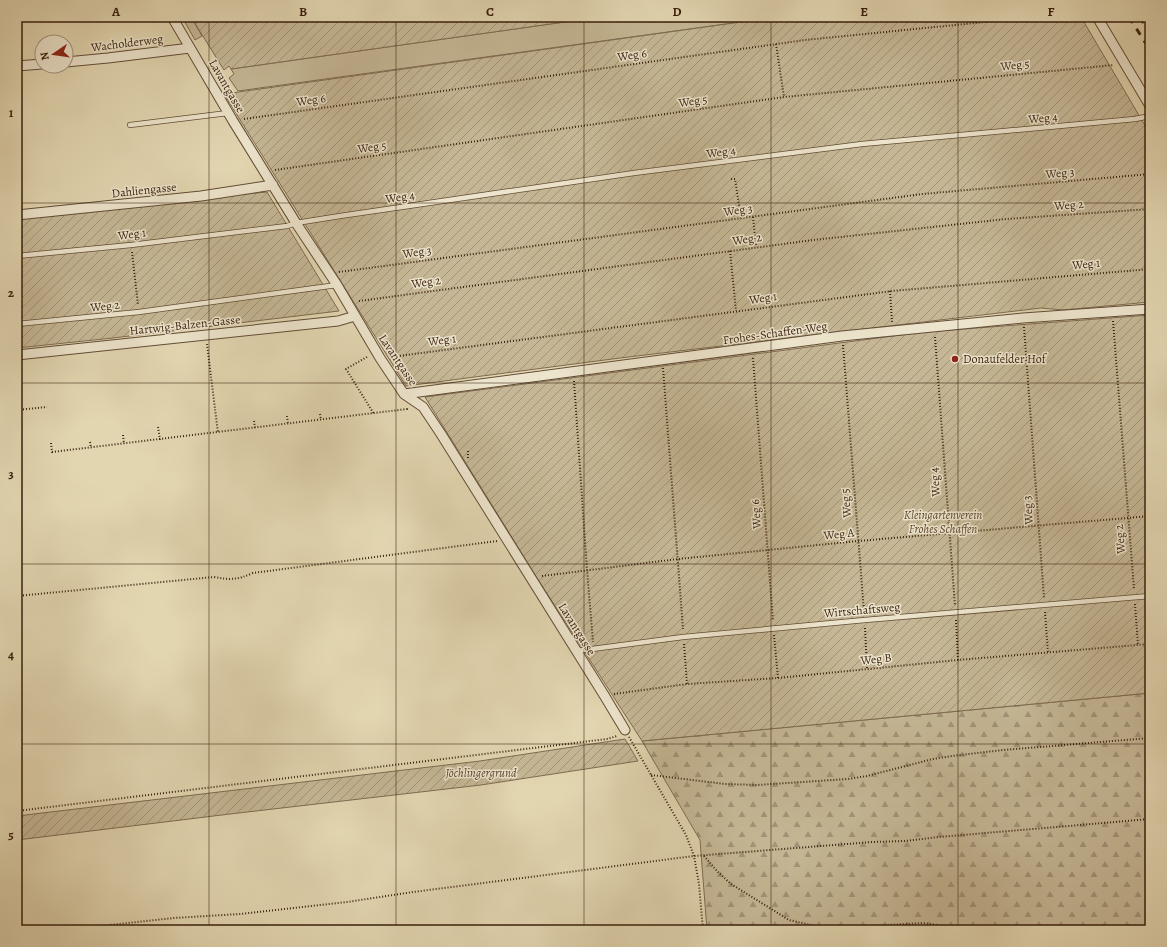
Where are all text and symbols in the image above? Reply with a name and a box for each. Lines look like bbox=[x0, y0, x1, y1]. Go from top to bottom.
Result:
text: A bbox=[111, 3, 121, 20]
text: B bbox=[299, 3, 307, 20]
text: C bbox=[486, 3, 494, 20]
text: D bbox=[672, 3, 682, 20]
text: E bbox=[860, 3, 868, 20]
text: F bbox=[1048, 3, 1055, 20]
street label: Wacholderweg bbox=[89, 31, 164, 55]
north arrow bbox=[34, 34, 74, 74]
street label: Weg 6 bbox=[615, 45, 648, 65]
text: N bbox=[37, 51, 53, 62]
street label: Lavantgasse bbox=[205, 56, 249, 116]
street label: Weg 5 bbox=[999, 56, 1030, 75]
street label: Weg 6 bbox=[294, 90, 327, 110]
street label: Weg 5 bbox=[676, 91, 709, 111]
text: 1 bbox=[9, 104, 14, 121]
street label: Weg 4 bbox=[1027, 109, 1059, 127]
street label: Weg 5 bbox=[355, 137, 388, 157]
street label: Weg 4 bbox=[704, 142, 737, 162]
street label: Weg 3 bbox=[1044, 164, 1075, 182]
street label: Dahliengasse bbox=[111, 179, 177, 201]
street label: Weg 4 bbox=[383, 187, 416, 207]
street label: Weg 2 bbox=[1053, 196, 1085, 214]
street label: Weg 3 bbox=[722, 200, 753, 220]
street label: Weg 1 bbox=[116, 224, 147, 244]
street label: Weg 2 bbox=[730, 229, 763, 249]
street label: Weg 3 bbox=[401, 242, 432, 262]
street label: Weg 1 bbox=[1070, 255, 1101, 273]
street label: Weg 2 bbox=[409, 272, 442, 292]
text: 2 bbox=[8, 284, 15, 301]
street label: Weg 1 bbox=[747, 288, 778, 308]
street label: Weg 2 bbox=[88, 296, 121, 316]
street label: Hartwig-Balzen-Gasse bbox=[129, 311, 241, 339]
street label: Frohes-Schaffen-Weg bbox=[722, 318, 828, 348]
street label: Weg 1 bbox=[426, 330, 457, 350]
street label: Lavantgasse bbox=[375, 331, 421, 389]
place label: Donaufelder Hof bbox=[963, 351, 1048, 367]
marker: Donaufelder Hof bbox=[950, 354, 960, 364]
text: 3 bbox=[8, 465, 14, 482]
street label: Weg 4 bbox=[926, 466, 944, 498]
street label: Weg 5 bbox=[837, 488, 855, 519]
street label: Weg 3 bbox=[1019, 495, 1037, 526]
street label: Weg 6 bbox=[747, 498, 765, 530]
park label: Kleingartenverein Frohes Schaffen bbox=[904, 507, 982, 537]
street label: Weg 2 bbox=[1111, 523, 1129, 555]
street label: Weg A bbox=[822, 524, 856, 544]
street label: Wirtschaftsweg bbox=[822, 599, 901, 621]
street label: Lavantgasse bbox=[555, 600, 599, 658]
text: 4 bbox=[8, 646, 14, 663]
street label: Weg B bbox=[859, 649, 892, 669]
park label: Jöchlingergrund bbox=[445, 765, 517, 781]
text: 5 bbox=[8, 826, 14, 843]

